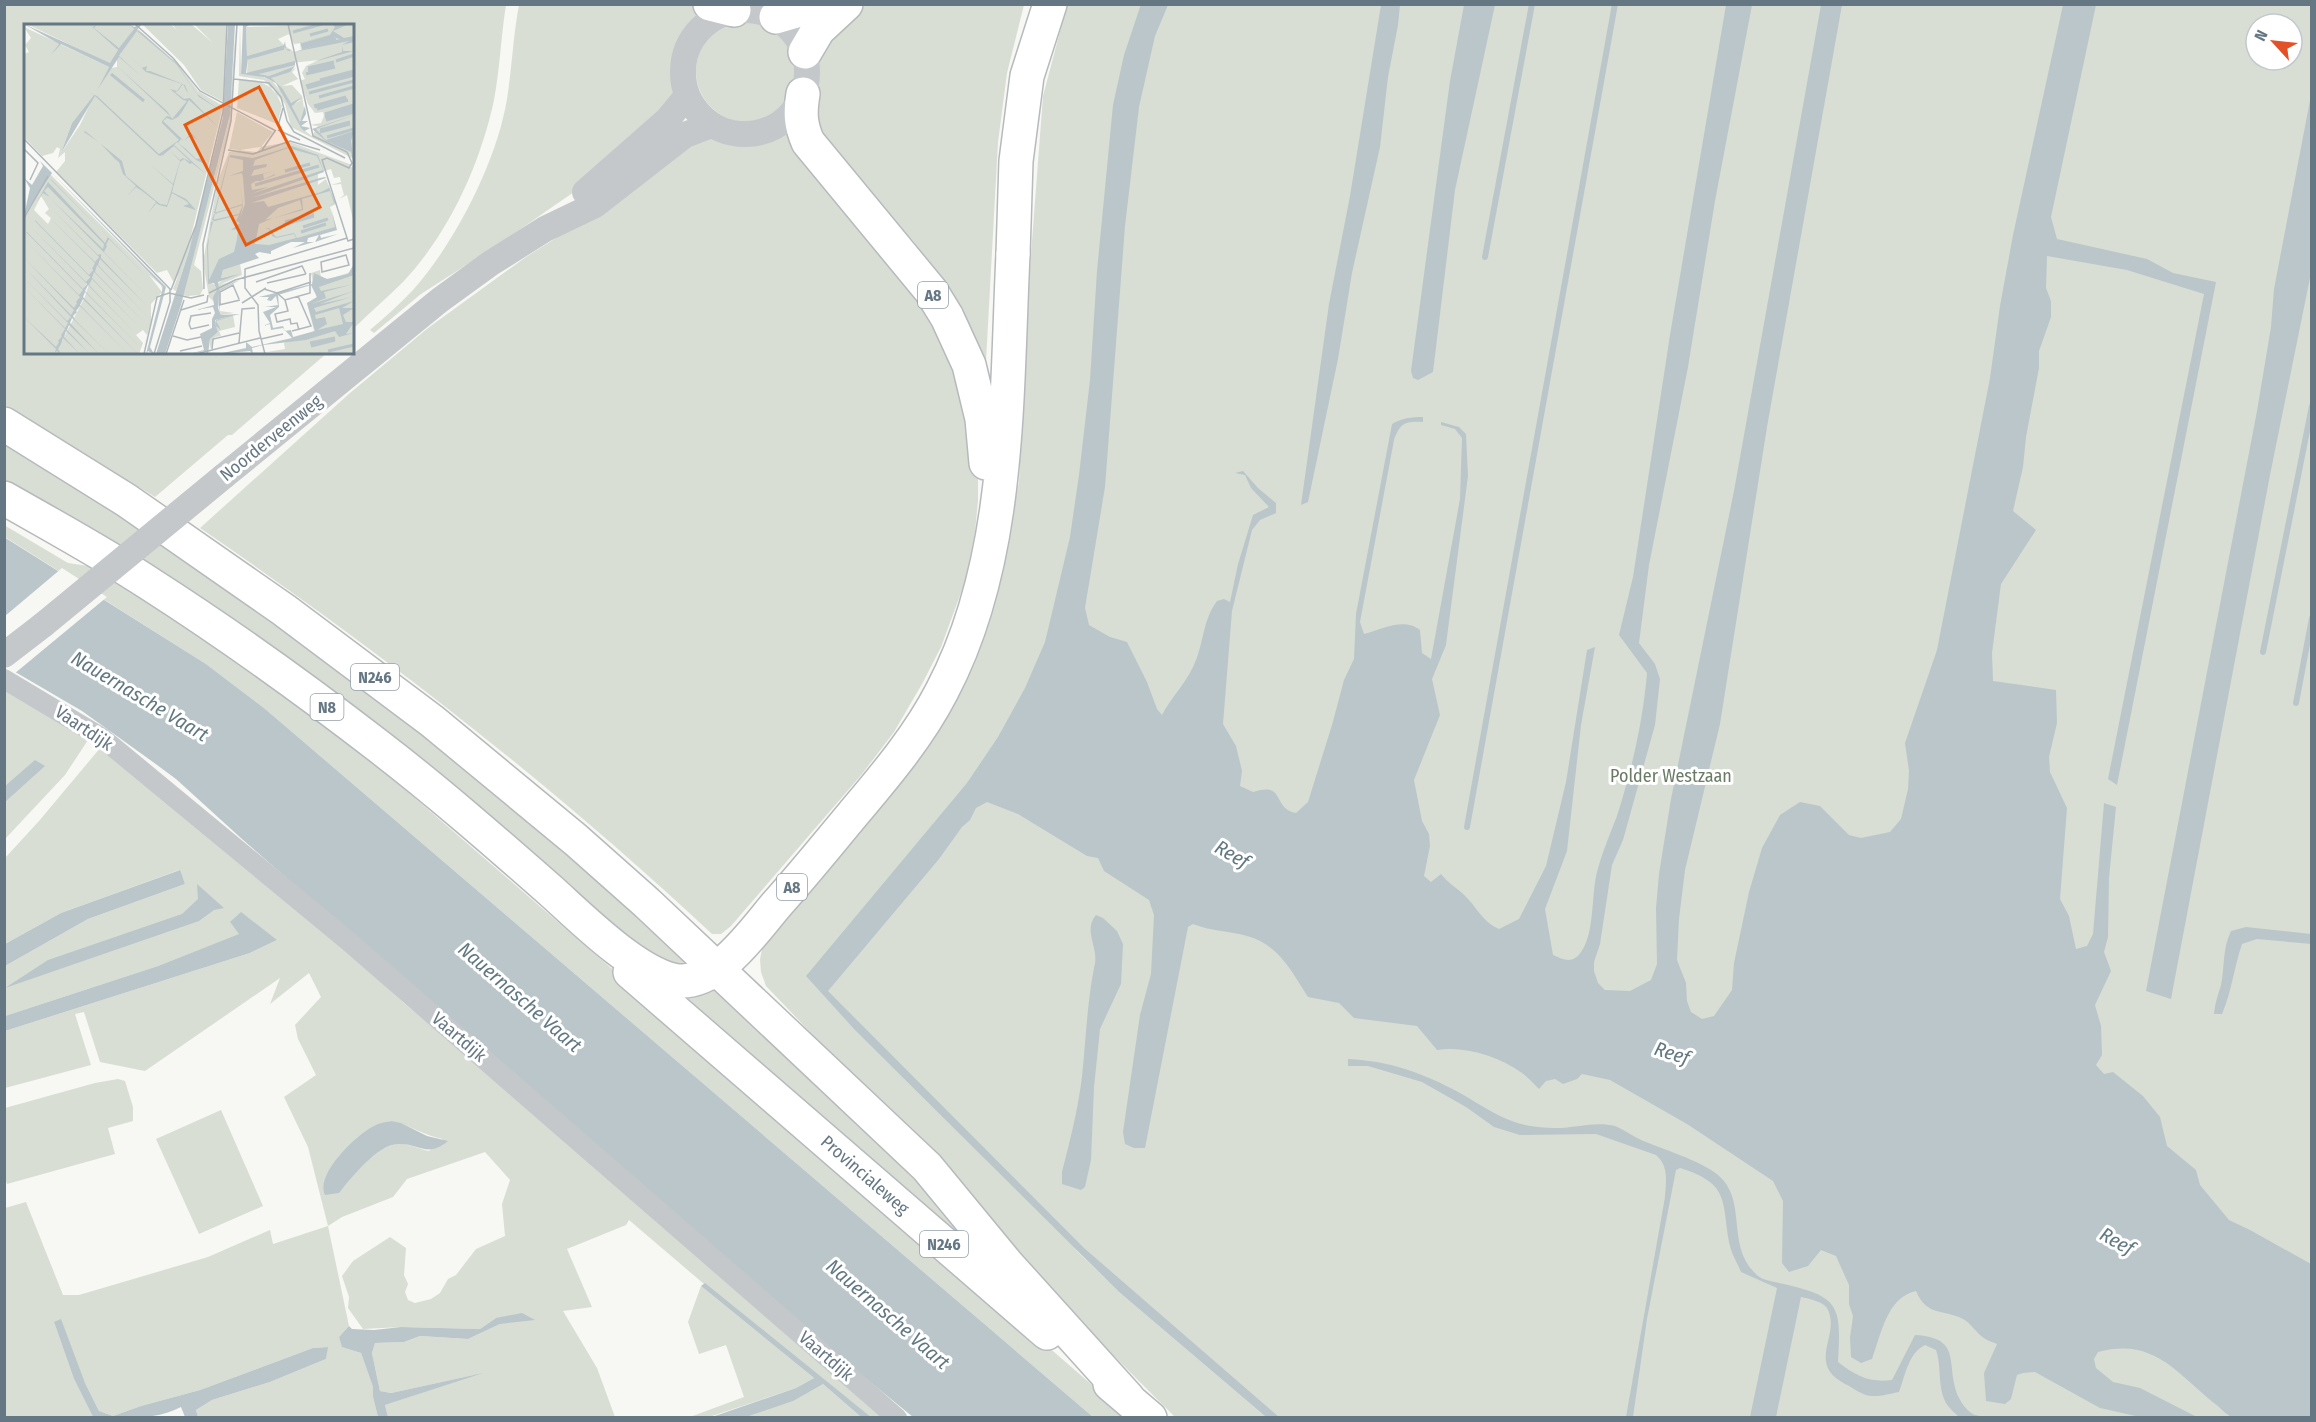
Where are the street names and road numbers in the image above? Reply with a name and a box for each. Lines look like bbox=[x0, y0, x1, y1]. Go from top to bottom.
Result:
road number: A8 bbox=[918, 282, 948, 308]
street label: Noorderveenweg bbox=[216, 390, 327, 486]
road number: N246 bbox=[351, 664, 399, 690]
road number: N8 bbox=[310, 694, 344, 720]
street label: Vaartdijk bbox=[51, 701, 118, 756]
road number: A8 bbox=[777, 874, 807, 900]
street label: Vaartdijk bbox=[427, 1007, 491, 1067]
street label: Provincialeweg bbox=[816, 1131, 914, 1220]
road number: N246 bbox=[920, 1231, 968, 1257]
street label: Vaartdijk bbox=[794, 1326, 858, 1386]

